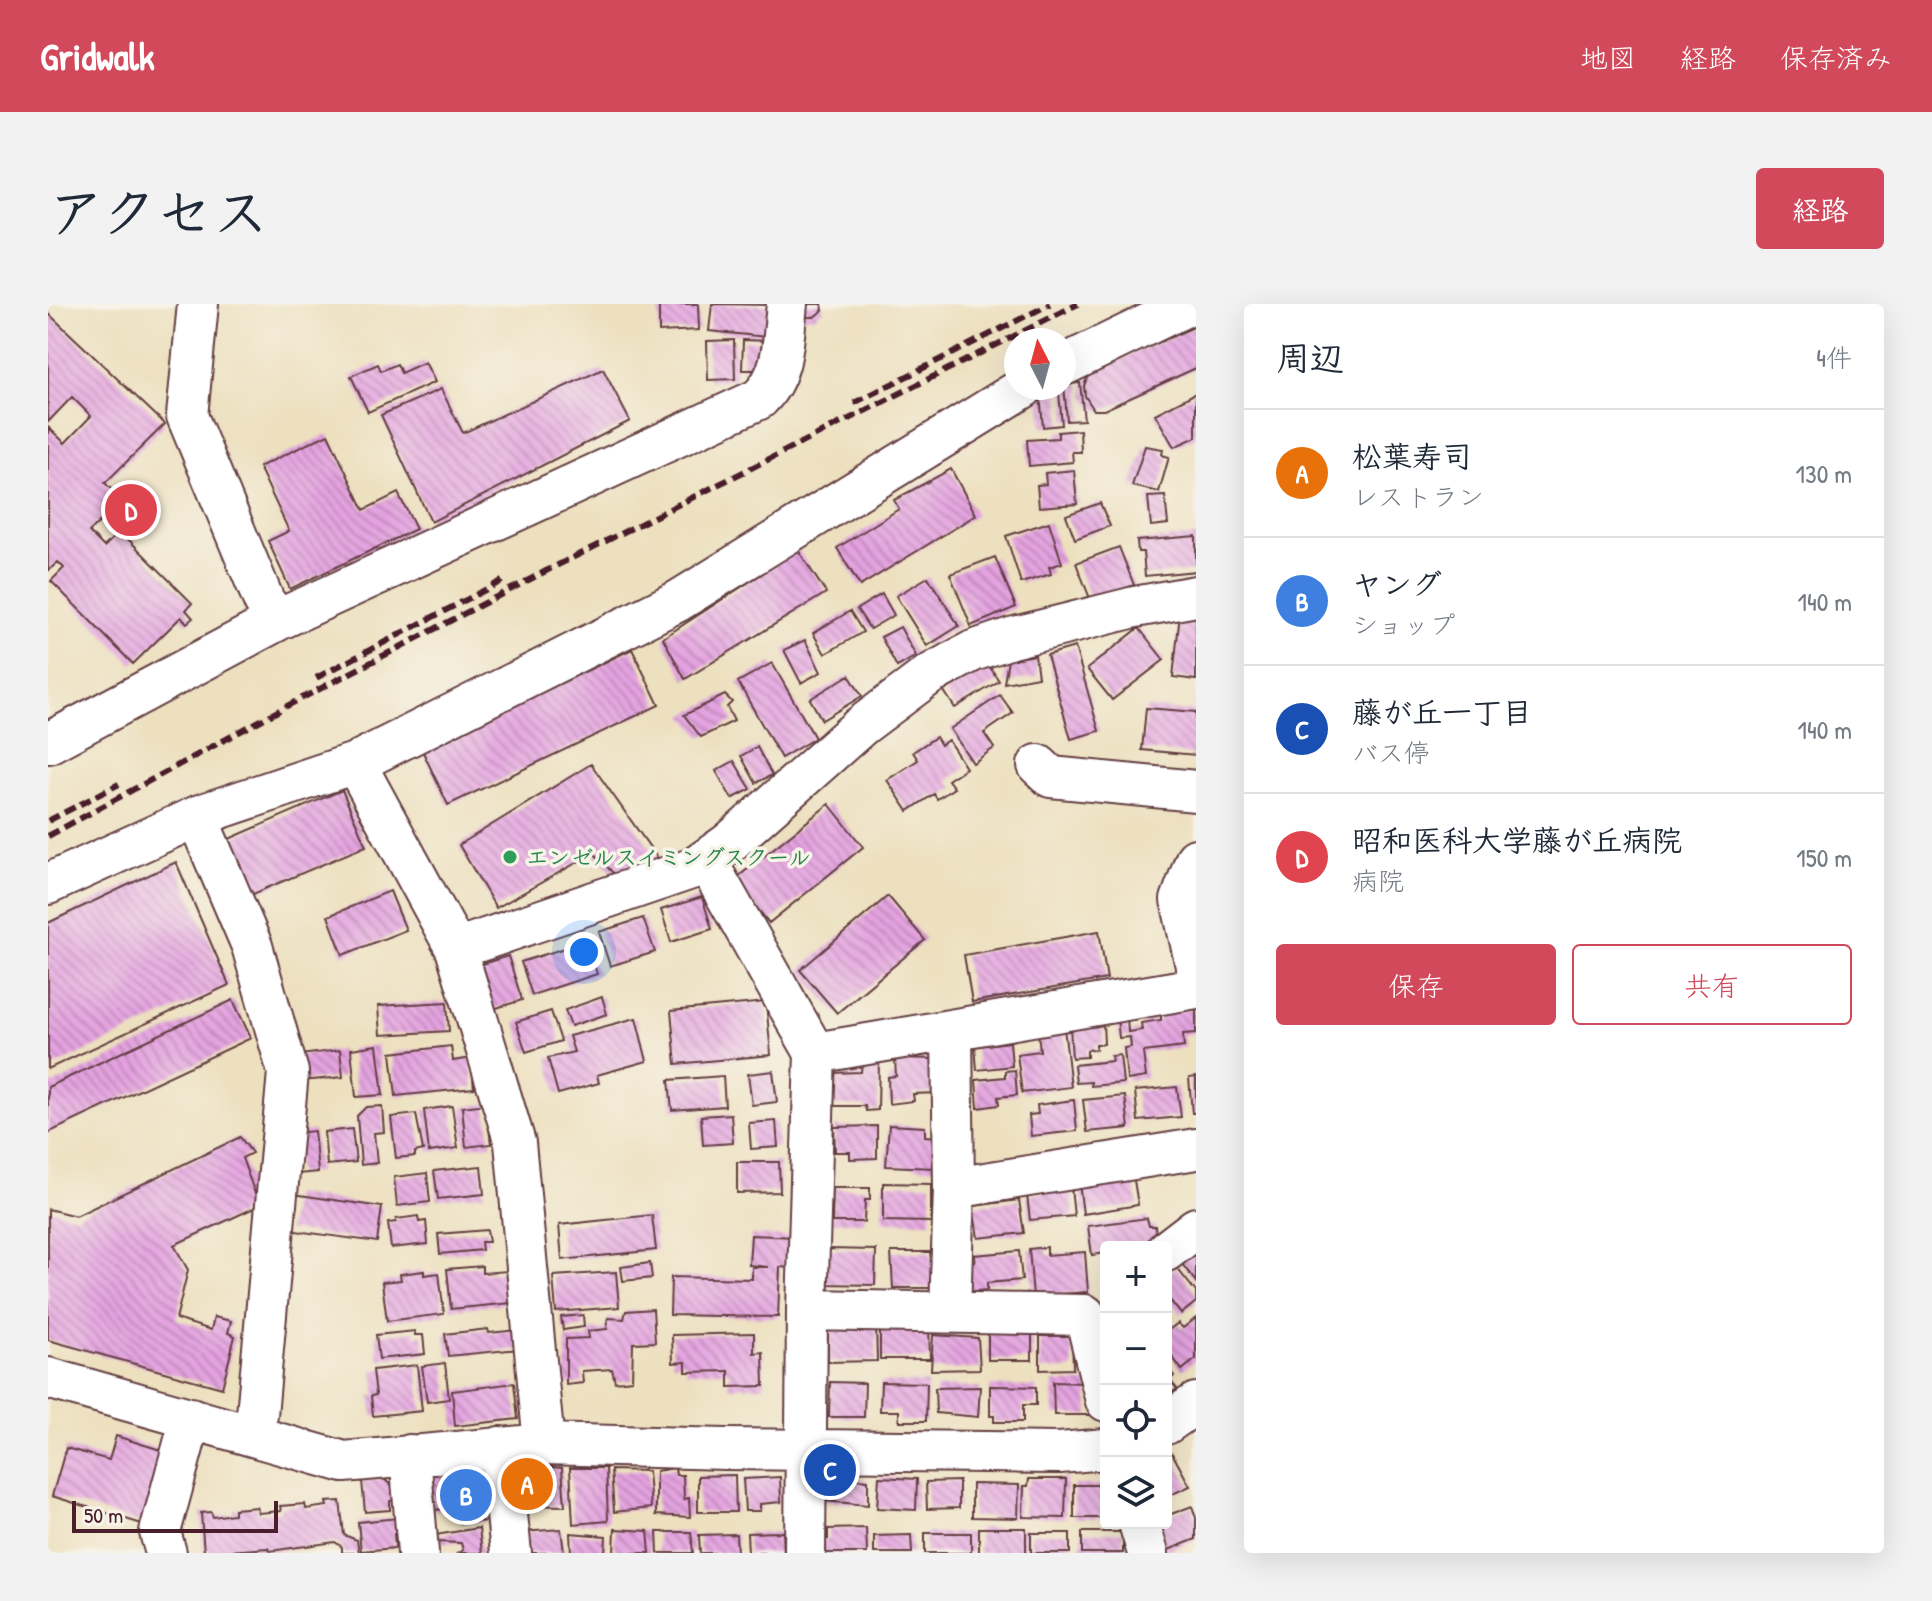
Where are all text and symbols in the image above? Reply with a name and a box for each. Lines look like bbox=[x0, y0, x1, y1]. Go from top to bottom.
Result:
text: Gridwalk bbox=[40, 30, 155, 82]
text: 地図 bbox=[1580, 39, 1636, 77]
text: 経路 bbox=[1680, 39, 1736, 77]
text: 保存済み bbox=[1780, 39, 1892, 77]
button: 経路 bbox=[1756, 168, 1884, 249]
text: アクセス bbox=[48, 174, 269, 249]
north arrow bbox=[1004, 328, 1076, 400]
text: 周辺 bbox=[1276, 335, 1344, 381]
text: 4件 bbox=[1816, 340, 1852, 375]
text: 松葉寿司 bbox=[1352, 436, 1472, 476]
text: A bbox=[1296, 456, 1308, 491]
text: 130 m bbox=[1796, 456, 1852, 491]
text: レストラン bbox=[1352, 479, 1484, 514]
pin: D bbox=[105, 480, 157, 540]
text: ヤング bbox=[1352, 564, 1442, 604]
text: B bbox=[1295, 584, 1309, 619]
text: 140 m bbox=[1798, 584, 1852, 619]
text: ショップ bbox=[1352, 607, 1455, 642]
text: 藤が丘一丁目 bbox=[1352, 692, 1532, 732]
text: C bbox=[1295, 712, 1309, 747]
text: 140 m bbox=[1798, 712, 1852, 747]
text: バス停 bbox=[1352, 735, 1430, 770]
text: 昭和医科大学藤が丘病院 bbox=[1352, 820, 1682, 860]
text: D bbox=[1296, 840, 1308, 875]
text: 150 m bbox=[1796, 840, 1852, 875]
place label: エンゼルスイミングスクール bbox=[526, 842, 811, 872]
marker: エンゼルスイミングスクール bbox=[501, 848, 519, 866]
text: 病院 bbox=[1352, 863, 1404, 898]
your location bbox=[564, 932, 604, 972]
button: 保存 bbox=[1276, 944, 1556, 1025]
button: 共有 bbox=[1572, 944, 1852, 1025]
map controls bbox=[1100, 1241, 1172, 1529]
button: + bbox=[1100, 1241, 1172, 1313]
button: − bbox=[1100, 1313, 1172, 1385]
button: locate bbox=[1100, 1385, 1172, 1457]
pin: C bbox=[804, 1440, 856, 1500]
pin: A bbox=[501, 1454, 553, 1514]
button: layers bbox=[1100, 1457, 1172, 1529]
pin: B bbox=[440, 1465, 492, 1525]
scale bar bbox=[72, 1497, 278, 1533]
text: 50 m bbox=[84, 1500, 123, 1530]

